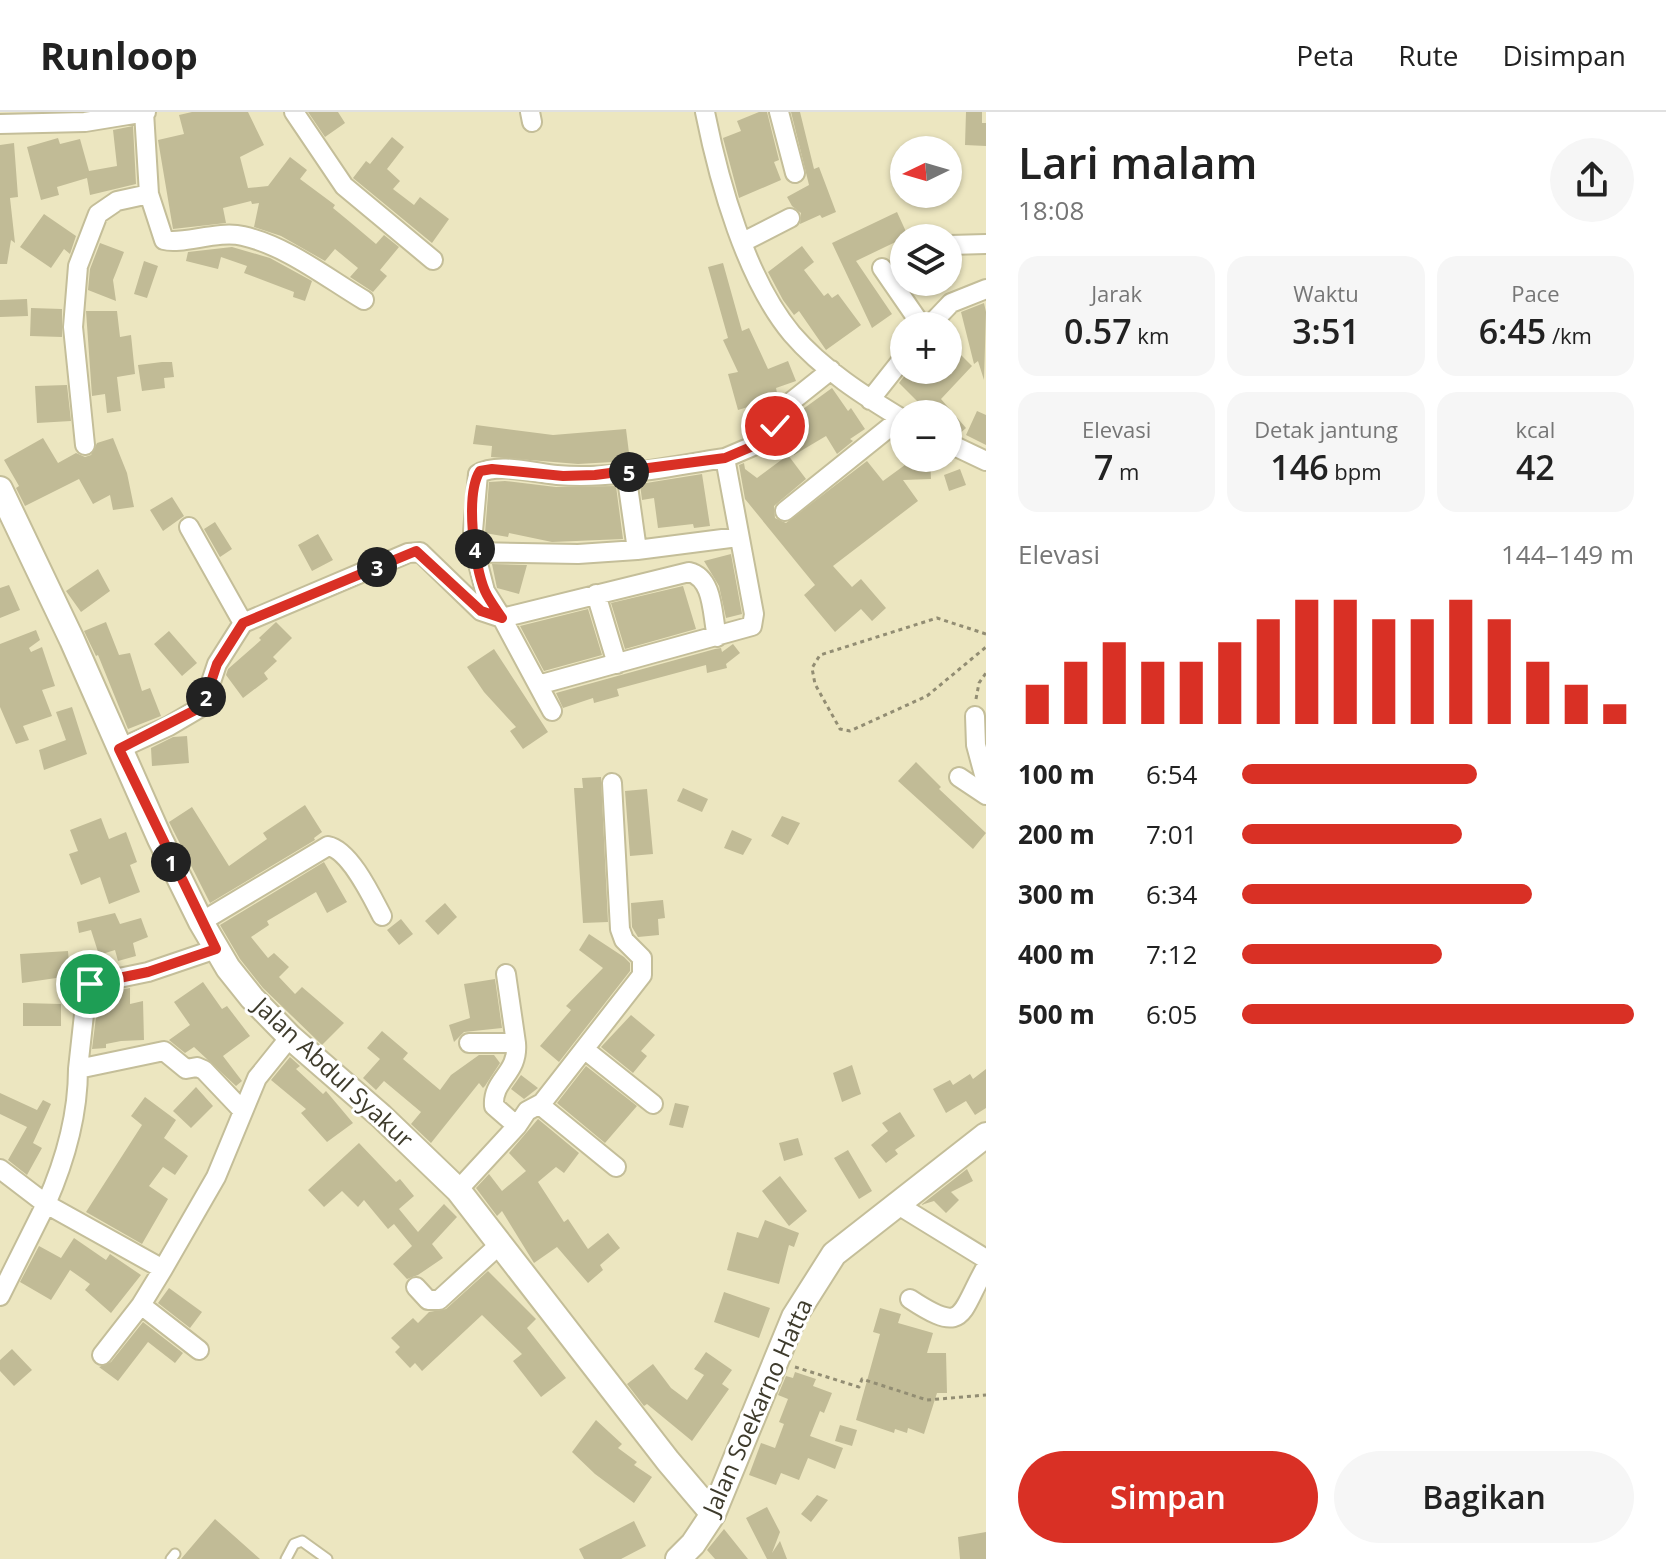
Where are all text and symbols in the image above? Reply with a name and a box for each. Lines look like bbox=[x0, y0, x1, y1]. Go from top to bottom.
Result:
text: Runloop bbox=[40, 29, 198, 81]
text: Peta bbox=[1296, 36, 1354, 74]
text: Rute bbox=[1398, 36, 1458, 74]
text: Disimpan bbox=[1502, 36, 1626, 74]
text: Lari malam bbox=[1018, 132, 1257, 192]
north arrow bbox=[890, 136, 962, 208]
map controls bbox=[890, 136, 962, 472]
button: share bbox=[1550, 138, 1634, 222]
text: 18:08 bbox=[1018, 192, 1084, 228]
button: layers bbox=[890, 224, 962, 296]
text: Jarak bbox=[1091, 278, 1142, 308]
text: Waktu bbox=[1293, 278, 1359, 308]
text: Pace bbox=[1511, 278, 1560, 308]
text: 0.57 bbox=[1064, 308, 1132, 354]
text: 3:51 bbox=[1292, 308, 1360, 354]
text: 6:45 bbox=[1479, 308, 1546, 354]
button: + bbox=[890, 312, 962, 384]
text: km bbox=[1132, 320, 1169, 350]
text: /km bbox=[1546, 320, 1592, 350]
pin bbox=[741, 392, 809, 460]
button: − bbox=[890, 400, 962, 472]
icon: check bbox=[753, 404, 797, 448]
text: Elevasi bbox=[1082, 414, 1151, 444]
text: Detak jantung bbox=[1254, 414, 1398, 444]
text: kcal bbox=[1515, 414, 1555, 444]
text: 7 bbox=[1094, 444, 1113, 490]
text: 146 bbox=[1270, 444, 1329, 490]
text: 42 bbox=[1516, 444, 1555, 490]
pin: 5 bbox=[609, 452, 649, 492]
text: m bbox=[1113, 456, 1139, 486]
text: bpm bbox=[1329, 456, 1382, 486]
text: 5 bbox=[623, 457, 635, 487]
pin: 4 bbox=[455, 529, 495, 569]
text: 4 bbox=[469, 534, 481, 564]
text: Elevasi bbox=[1018, 536, 1100, 572]
text: 144–149 m bbox=[1501, 536, 1634, 572]
pin: 3 bbox=[357, 547, 397, 587]
text: 3 bbox=[371, 552, 383, 582]
pin: 2 bbox=[186, 677, 226, 717]
text: 2 bbox=[200, 682, 212, 712]
text: 100 m bbox=[1018, 756, 1095, 792]
text: 6:54 bbox=[1146, 756, 1197, 792]
text: 200 m bbox=[1018, 816, 1095, 852]
text: 7:01 bbox=[1146, 816, 1197, 852]
pin: 1 bbox=[151, 842, 191, 882]
text: 1 bbox=[165, 847, 177, 877]
text: 300 m bbox=[1018, 876, 1095, 912]
text: 6:34 bbox=[1146, 876, 1197, 912]
text: 400 m bbox=[1018, 936, 1095, 972]
text: 7:12 bbox=[1146, 936, 1197, 972]
pin bbox=[56, 950, 124, 1018]
icon: arrive bbox=[68, 962, 112, 1006]
street label: Jalan Abdul Syakur bbox=[245, 988, 421, 1155]
text: 500 m bbox=[1018, 996, 1095, 1032]
text: 6:05 bbox=[1146, 996, 1197, 1032]
street label: Jalan Soekarno Hatta bbox=[693, 1293, 819, 1522]
button: Simpan bbox=[1018, 1451, 1318, 1543]
button: Bagikan bbox=[1334, 1451, 1634, 1543]

